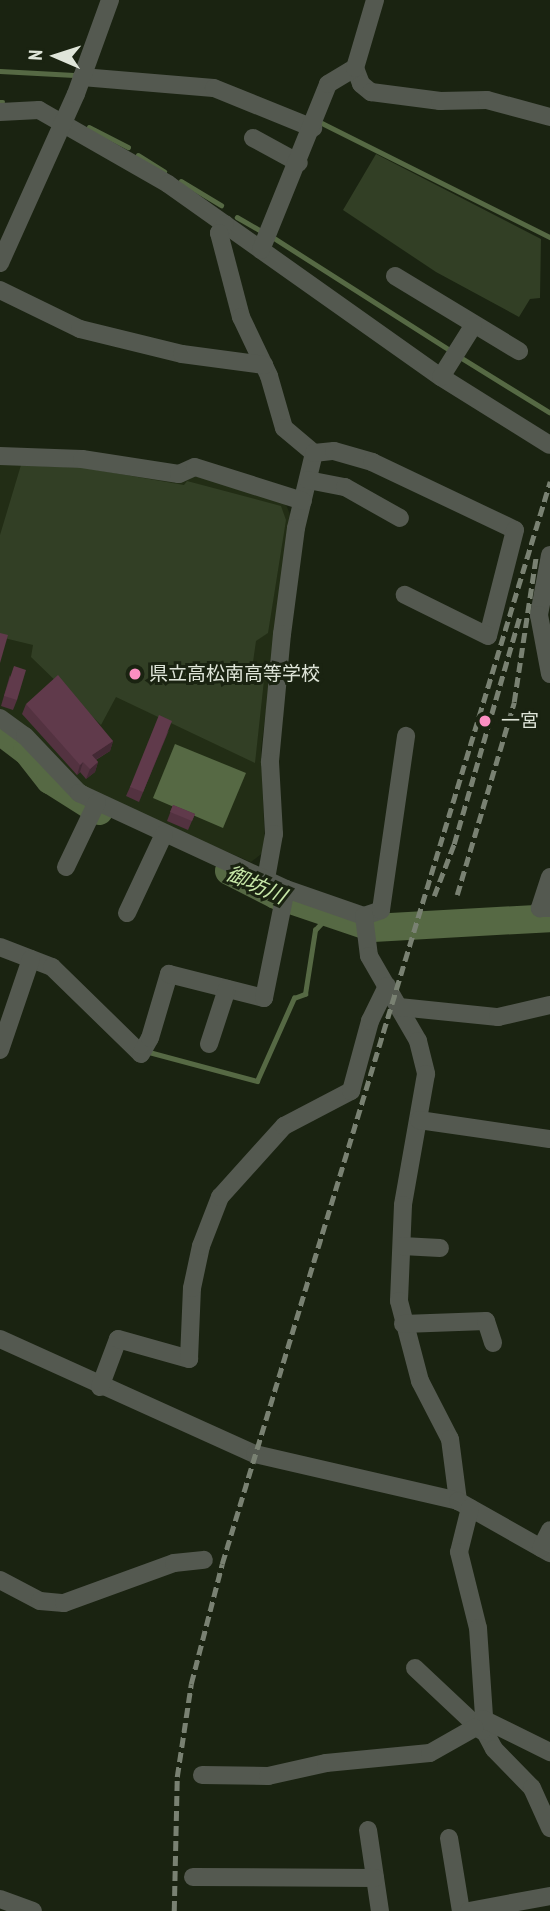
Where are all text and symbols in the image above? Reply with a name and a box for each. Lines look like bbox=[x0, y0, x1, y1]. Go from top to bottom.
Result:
north arrow bbox=[21, 21, 91, 91]
text: N bbox=[23, 49, 47, 61]
place label: 県立高松南高等学校 bbox=[149, 663, 320, 685]
marker: 県立高松南高等学校 bbox=[127, 666, 143, 682]
place label: 一宮 bbox=[501, 710, 539, 732]
marker: 一宮 bbox=[475, 711, 495, 731]
water label: 御坊川 bbox=[222, 861, 290, 909]

